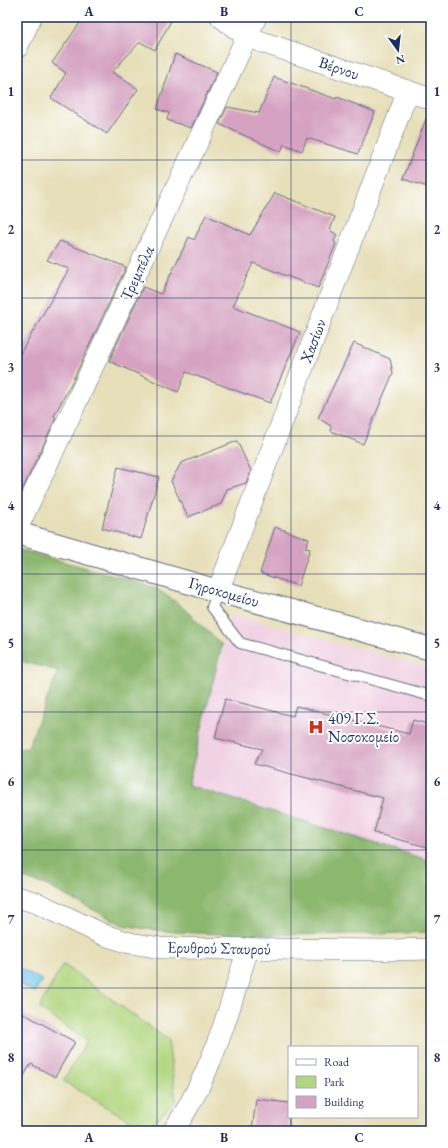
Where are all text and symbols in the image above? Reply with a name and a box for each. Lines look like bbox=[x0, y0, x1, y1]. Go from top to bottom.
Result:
text: A bbox=[83, 3, 94, 20]
text: B bbox=[220, 3, 228, 20]
text: C bbox=[354, 3, 364, 20]
north arrow bbox=[378, 30, 418, 70]
street label: Βέρνου bbox=[316, 51, 362, 85]
text: N bbox=[394, 52, 407, 68]
text: 1 bbox=[8, 83, 15, 100]
text: 1 bbox=[434, 83, 441, 100]
text: 2 bbox=[8, 221, 15, 238]
text: 2 bbox=[434, 221, 441, 238]
street label: Τρεμπέλα bbox=[115, 241, 159, 304]
street label: Χασίων bbox=[295, 316, 331, 367]
text: 3 bbox=[8, 359, 15, 376]
text: 3 bbox=[434, 359, 441, 376]
text: 4 bbox=[8, 497, 15, 514]
text: 4 bbox=[434, 497, 441, 514]
street label: Γηροκομείου bbox=[186, 572, 262, 612]
text: 5 bbox=[8, 635, 14, 652]
text: 5 bbox=[434, 635, 440, 652]
place label: 409 Γ.Σ. Νοσοκομείο bbox=[328, 708, 399, 747]
hospital icon: 409 Γ.Σ. Νοσοκομείο bbox=[307, 718, 325, 736]
text: 6 bbox=[8, 773, 15, 790]
text: 6 bbox=[434, 773, 441, 790]
text: 7 bbox=[8, 911, 15, 928]
text: 7 bbox=[434, 911, 441, 928]
street label: Ερυθρού Σταυρού bbox=[167, 937, 271, 959]
legend bbox=[288, 1046, 418, 1118]
text: 8 bbox=[8, 1049, 15, 1066]
text: 8 bbox=[434, 1049, 441, 1066]
text: Road bbox=[324, 1054, 350, 1070]
text: Park bbox=[324, 1074, 345, 1090]
text: Building bbox=[324, 1094, 365, 1110]
text: A bbox=[83, 1129, 94, 1146]
text: B bbox=[220, 1129, 228, 1146]
text: C bbox=[354, 1129, 364, 1146]

